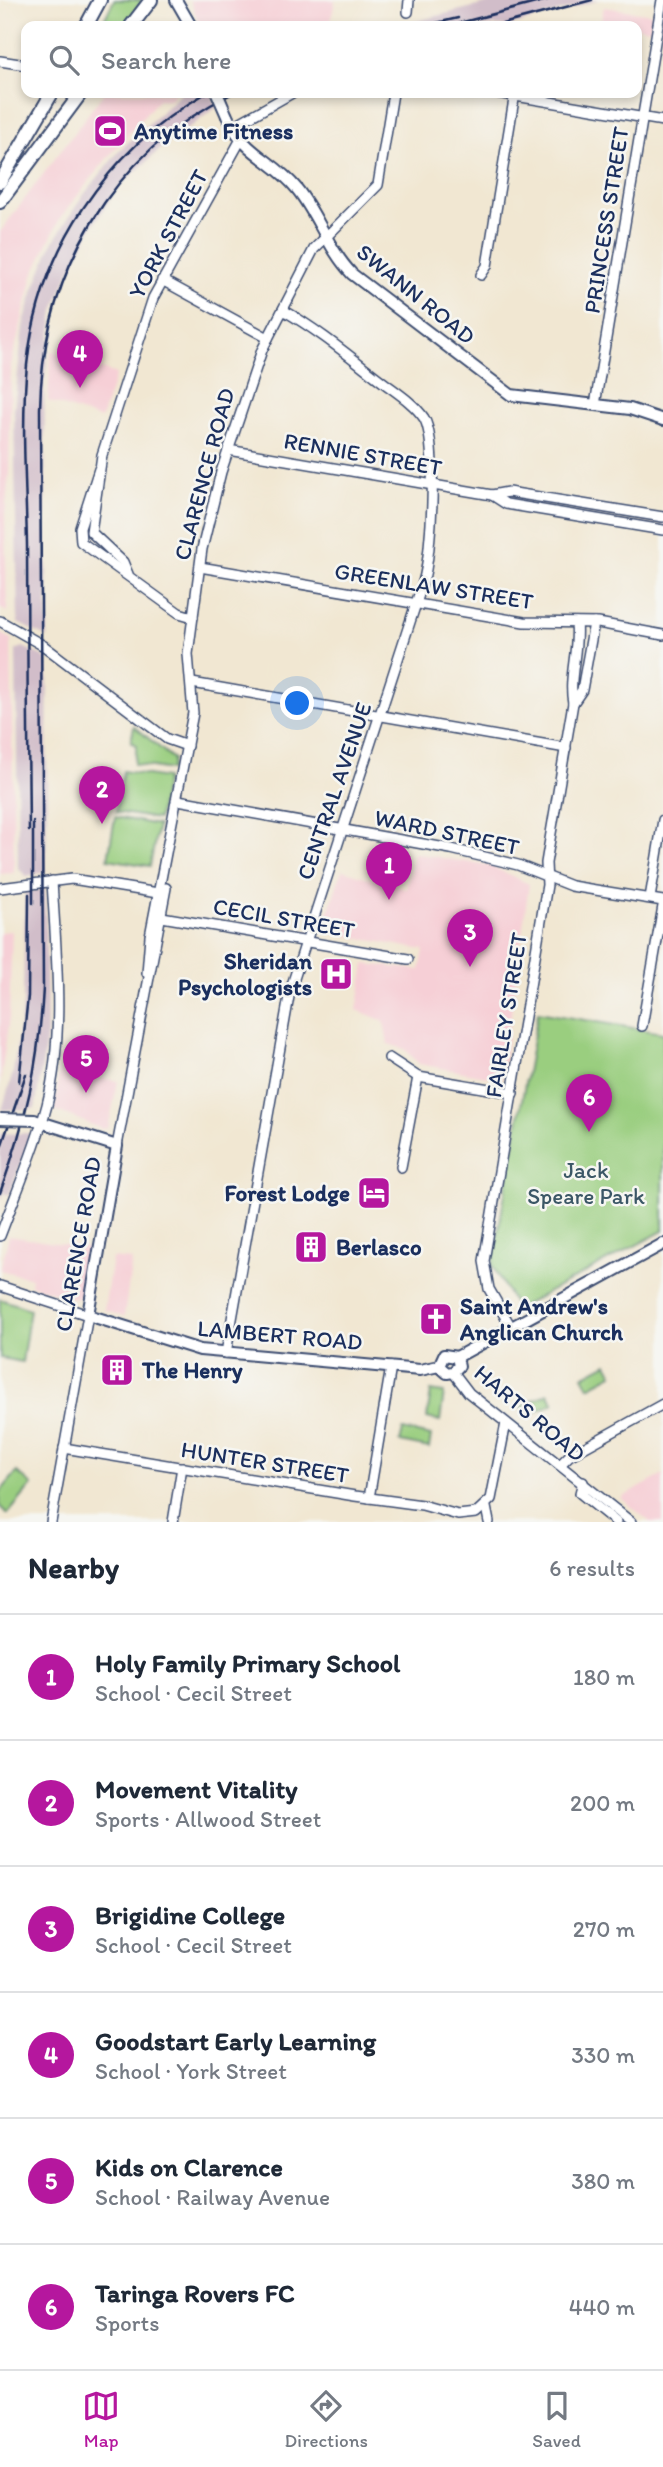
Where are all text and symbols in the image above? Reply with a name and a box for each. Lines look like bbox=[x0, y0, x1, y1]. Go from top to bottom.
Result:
search box bbox=[21, 21, 642, 98]
icon: search bbox=[45, 41, 83, 79]
text: Search here bbox=[101, 44, 231, 76]
sports icon: Anytime Fitness bbox=[91, 112, 129, 150]
place label: Anytime Fitness bbox=[133, 117, 293, 145]
street label: PRINCESS STREET bbox=[577, 125, 635, 315]
street label: YORK STREET bbox=[122, 164, 214, 303]
street label: SWANN ROAD bbox=[351, 238, 481, 350]
pin: 4 bbox=[57, 330, 103, 388]
street label: CLARENCE ROAD bbox=[168, 385, 240, 563]
street label: RENNIE STREET bbox=[282, 426, 444, 482]
street label: GREENLAW STREET bbox=[333, 556, 536, 616]
your location bbox=[280, 686, 314, 720]
street label: CENTRAL AVENUE bbox=[291, 698, 378, 883]
pin: 2 bbox=[79, 766, 125, 824]
street label: WARD STREET bbox=[372, 803, 522, 861]
pin: 1 bbox=[366, 842, 412, 900]
street label: CECIL STREET bbox=[211, 892, 357, 944]
pin: 3 bbox=[447, 909, 493, 967]
street label: FAIRLEY STREET bbox=[479, 930, 533, 1100]
place label: Sheridan Psychologists bbox=[178, 947, 313, 1001]
hospital icon: Sheridan Psychologists bbox=[317, 955, 355, 993]
pin: 5 bbox=[63, 1035, 109, 1093]
pin: 6 bbox=[566, 1074, 612, 1132]
street label: CLARENCE ROAD bbox=[49, 1154, 107, 1334]
park label: Jack Speare Park bbox=[527, 1156, 645, 1210]
hotel icon: Forest Lodge bbox=[355, 1174, 393, 1212]
place label: Forest Lodge bbox=[224, 1179, 350, 1207]
building icon: Berlasco bbox=[292, 1228, 330, 1266]
place label: Berlasco bbox=[336, 1233, 422, 1261]
place label: Saint Andrew's Anglican Church bbox=[459, 1292, 624, 1346]
church icon: Saint Andrew's Anglican Church bbox=[417, 1300, 455, 1338]
street label: LAMBERT ROAD bbox=[196, 1314, 364, 1356]
building icon: The Henry bbox=[98, 1351, 136, 1389]
place label: The Henry bbox=[141, 1356, 243, 1384]
street label: HARTS ROAD bbox=[469, 1358, 591, 1468]
street label: HUNTER STREET bbox=[179, 1435, 351, 1489]
text: Nearby bbox=[28, 1549, 119, 1586]
text: 6 results bbox=[549, 1554, 635, 1582]
text: Holy Family Primary School bbox=[95, 1647, 400, 1679]
text: 1 bbox=[46, 1663, 56, 1691]
text: 180 m bbox=[573, 1663, 635, 1691]
text: School · Cecil Street bbox=[95, 1679, 292, 1707]
text: Movement Vitality bbox=[95, 1773, 297, 1805]
text: 2 bbox=[45, 1789, 57, 1817]
text: 200 m bbox=[570, 1789, 635, 1817]
text: Sports · Allwood Street bbox=[95, 1805, 321, 1833]
text: Brigidine College bbox=[95, 1899, 285, 1931]
text: 3 bbox=[45, 1915, 57, 1943]
text: 270 m bbox=[573, 1915, 635, 1943]
text: School · Cecil Street bbox=[95, 1931, 292, 1959]
text: Goodstart Early Learning bbox=[95, 2025, 376, 2057]
text: 4 bbox=[44, 2041, 58, 2069]
text: 330 m bbox=[571, 2041, 635, 2069]
text: School · York Street bbox=[95, 2057, 287, 2085]
text: Kids on Clarence bbox=[95, 2151, 283, 2183]
text: 5 bbox=[45, 2167, 57, 2195]
text: 380 m bbox=[571, 2167, 635, 2195]
text: School · Railway Avenue bbox=[95, 2183, 330, 2211]
text: Taringa Rovers FC bbox=[95, 2277, 295, 2309]
text: 6 bbox=[45, 2293, 57, 2321]
text: 440 m bbox=[569, 2293, 635, 2321]
text: Sports bbox=[95, 2309, 159, 2337]
tab: Map bbox=[82, 2387, 120, 2452]
tab: Directions bbox=[284, 2387, 368, 2452]
tab: Saved bbox=[532, 2387, 581, 2452]

